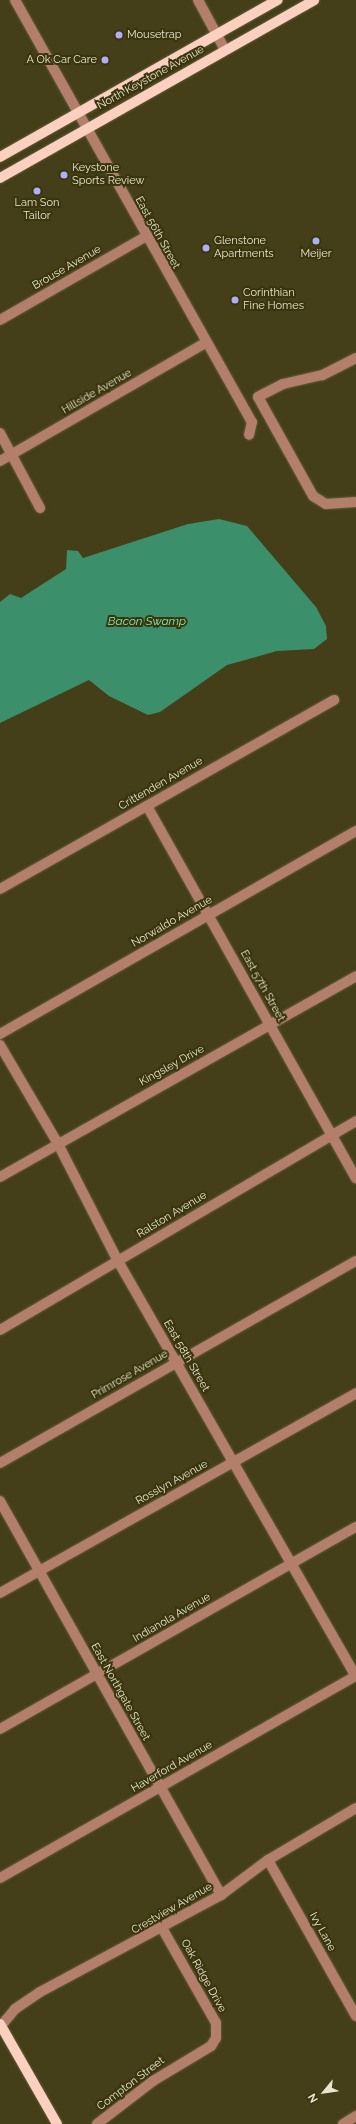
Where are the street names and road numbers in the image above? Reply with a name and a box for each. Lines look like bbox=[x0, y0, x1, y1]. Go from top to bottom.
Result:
street label: North Keystone Avenue bbox=[95, 43, 207, 113]
street label: East 56th Street bbox=[132, 195, 182, 271]
street label: Brouse Avenue bbox=[30, 243, 104, 293]
street label: Hillside Avenue bbox=[60, 367, 134, 417]
street label: Crittenden Avenue bbox=[117, 755, 205, 813]
street label: Norwaldo Avenue bbox=[129, 893, 215, 951]
street label: East 57th Street bbox=[237, 948, 287, 1024]
street label: Kingsley Drive bbox=[137, 1043, 207, 1089]
street label: Ralston Avenue bbox=[135, 1189, 209, 1241]
street label: East 58th Street bbox=[160, 1318, 212, 1394]
street label: Primrose Avenue bbox=[89, 1348, 171, 1402]
street label: Rosslyn Avenue bbox=[133, 1458, 211, 1508]
street label: Indianola Avenue bbox=[131, 1590, 213, 1646]
street label: East Northgate Street bbox=[88, 1641, 152, 1743]
street label: Haverford Avenue bbox=[129, 1738, 215, 1796]
street label: Crestview Avenue bbox=[129, 1880, 215, 1938]
street label: Ivy Lane bbox=[306, 1910, 338, 1954]
street label: Oak Ridge Drive bbox=[177, 1937, 229, 2015]
street label: Compton Street bbox=[95, 2054, 167, 2114]

